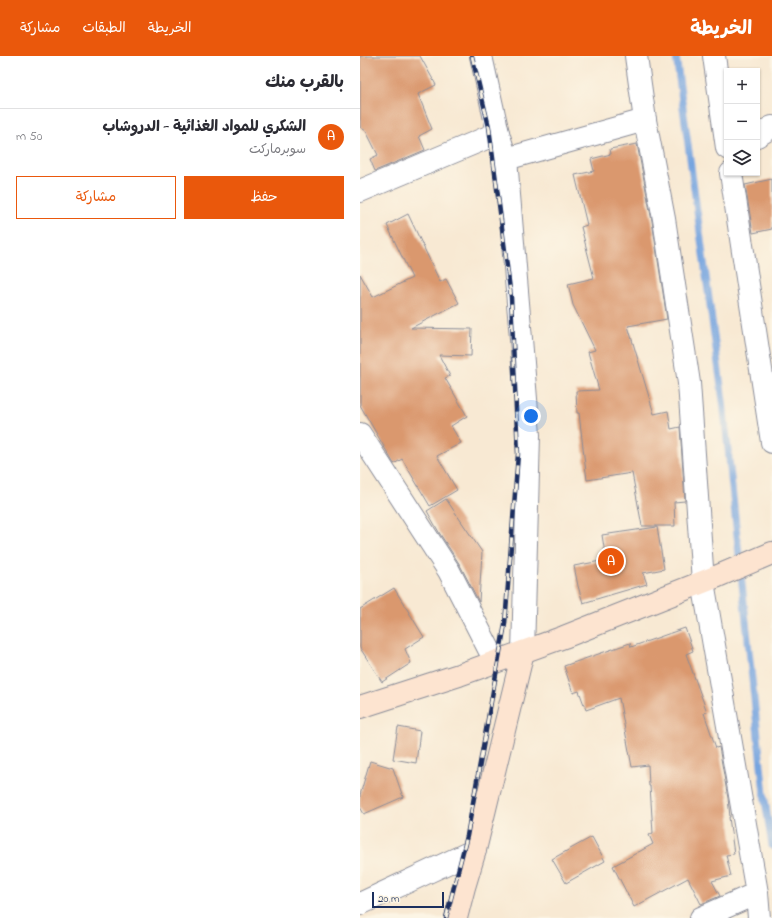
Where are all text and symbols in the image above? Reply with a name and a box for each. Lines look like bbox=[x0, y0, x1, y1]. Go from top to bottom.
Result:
text: الخريطة bbox=[690, 16, 752, 43]
text: مشاركة bbox=[20, 18, 60, 39]
text: الطبقات bbox=[82, 18, 126, 39]
text: الخريطة bbox=[148, 18, 191, 39]
map controls bbox=[724, 68, 760, 176]
button: + bbox=[724, 68, 760, 104]
text: بالقرب منك bbox=[265, 70, 344, 95]
button: − bbox=[724, 104, 760, 140]
text: الشكري للمواد الغذائية - الدروشاب bbox=[102, 116, 306, 138]
text: 50 m bbox=[16, 127, 42, 146]
text: A bbox=[327, 127, 335, 146]
text: سوبرماركت bbox=[249, 140, 306, 159]
button: layers bbox=[724, 140, 760, 176]
button: مشاركة bbox=[16, 176, 176, 219]
button: حفظ bbox=[184, 176, 344, 219]
your location bbox=[521, 406, 541, 426]
pin: A bbox=[598, 546, 624, 576]
scale bar bbox=[372, 890, 444, 909]
text: 20 m bbox=[378, 891, 400, 907]

